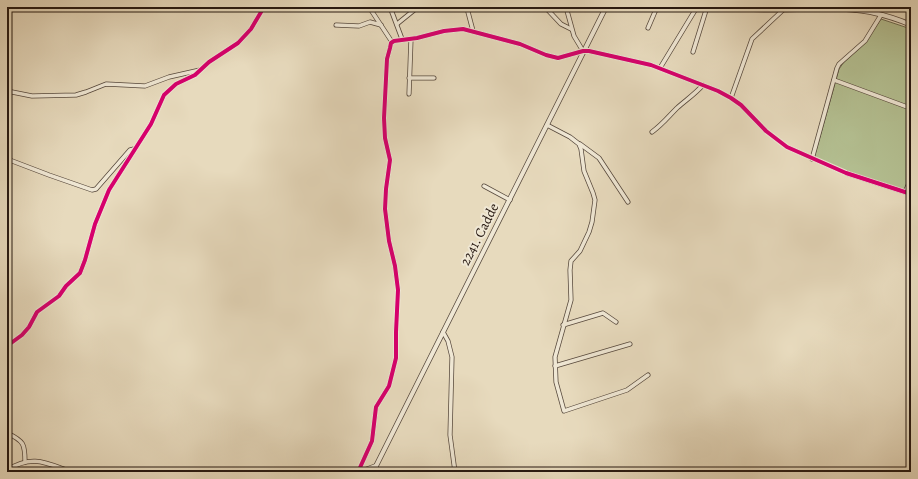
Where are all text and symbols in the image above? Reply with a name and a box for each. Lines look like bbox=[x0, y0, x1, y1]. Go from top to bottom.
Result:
street label: 2241. Cadde bbox=[456, 200, 503, 269]

